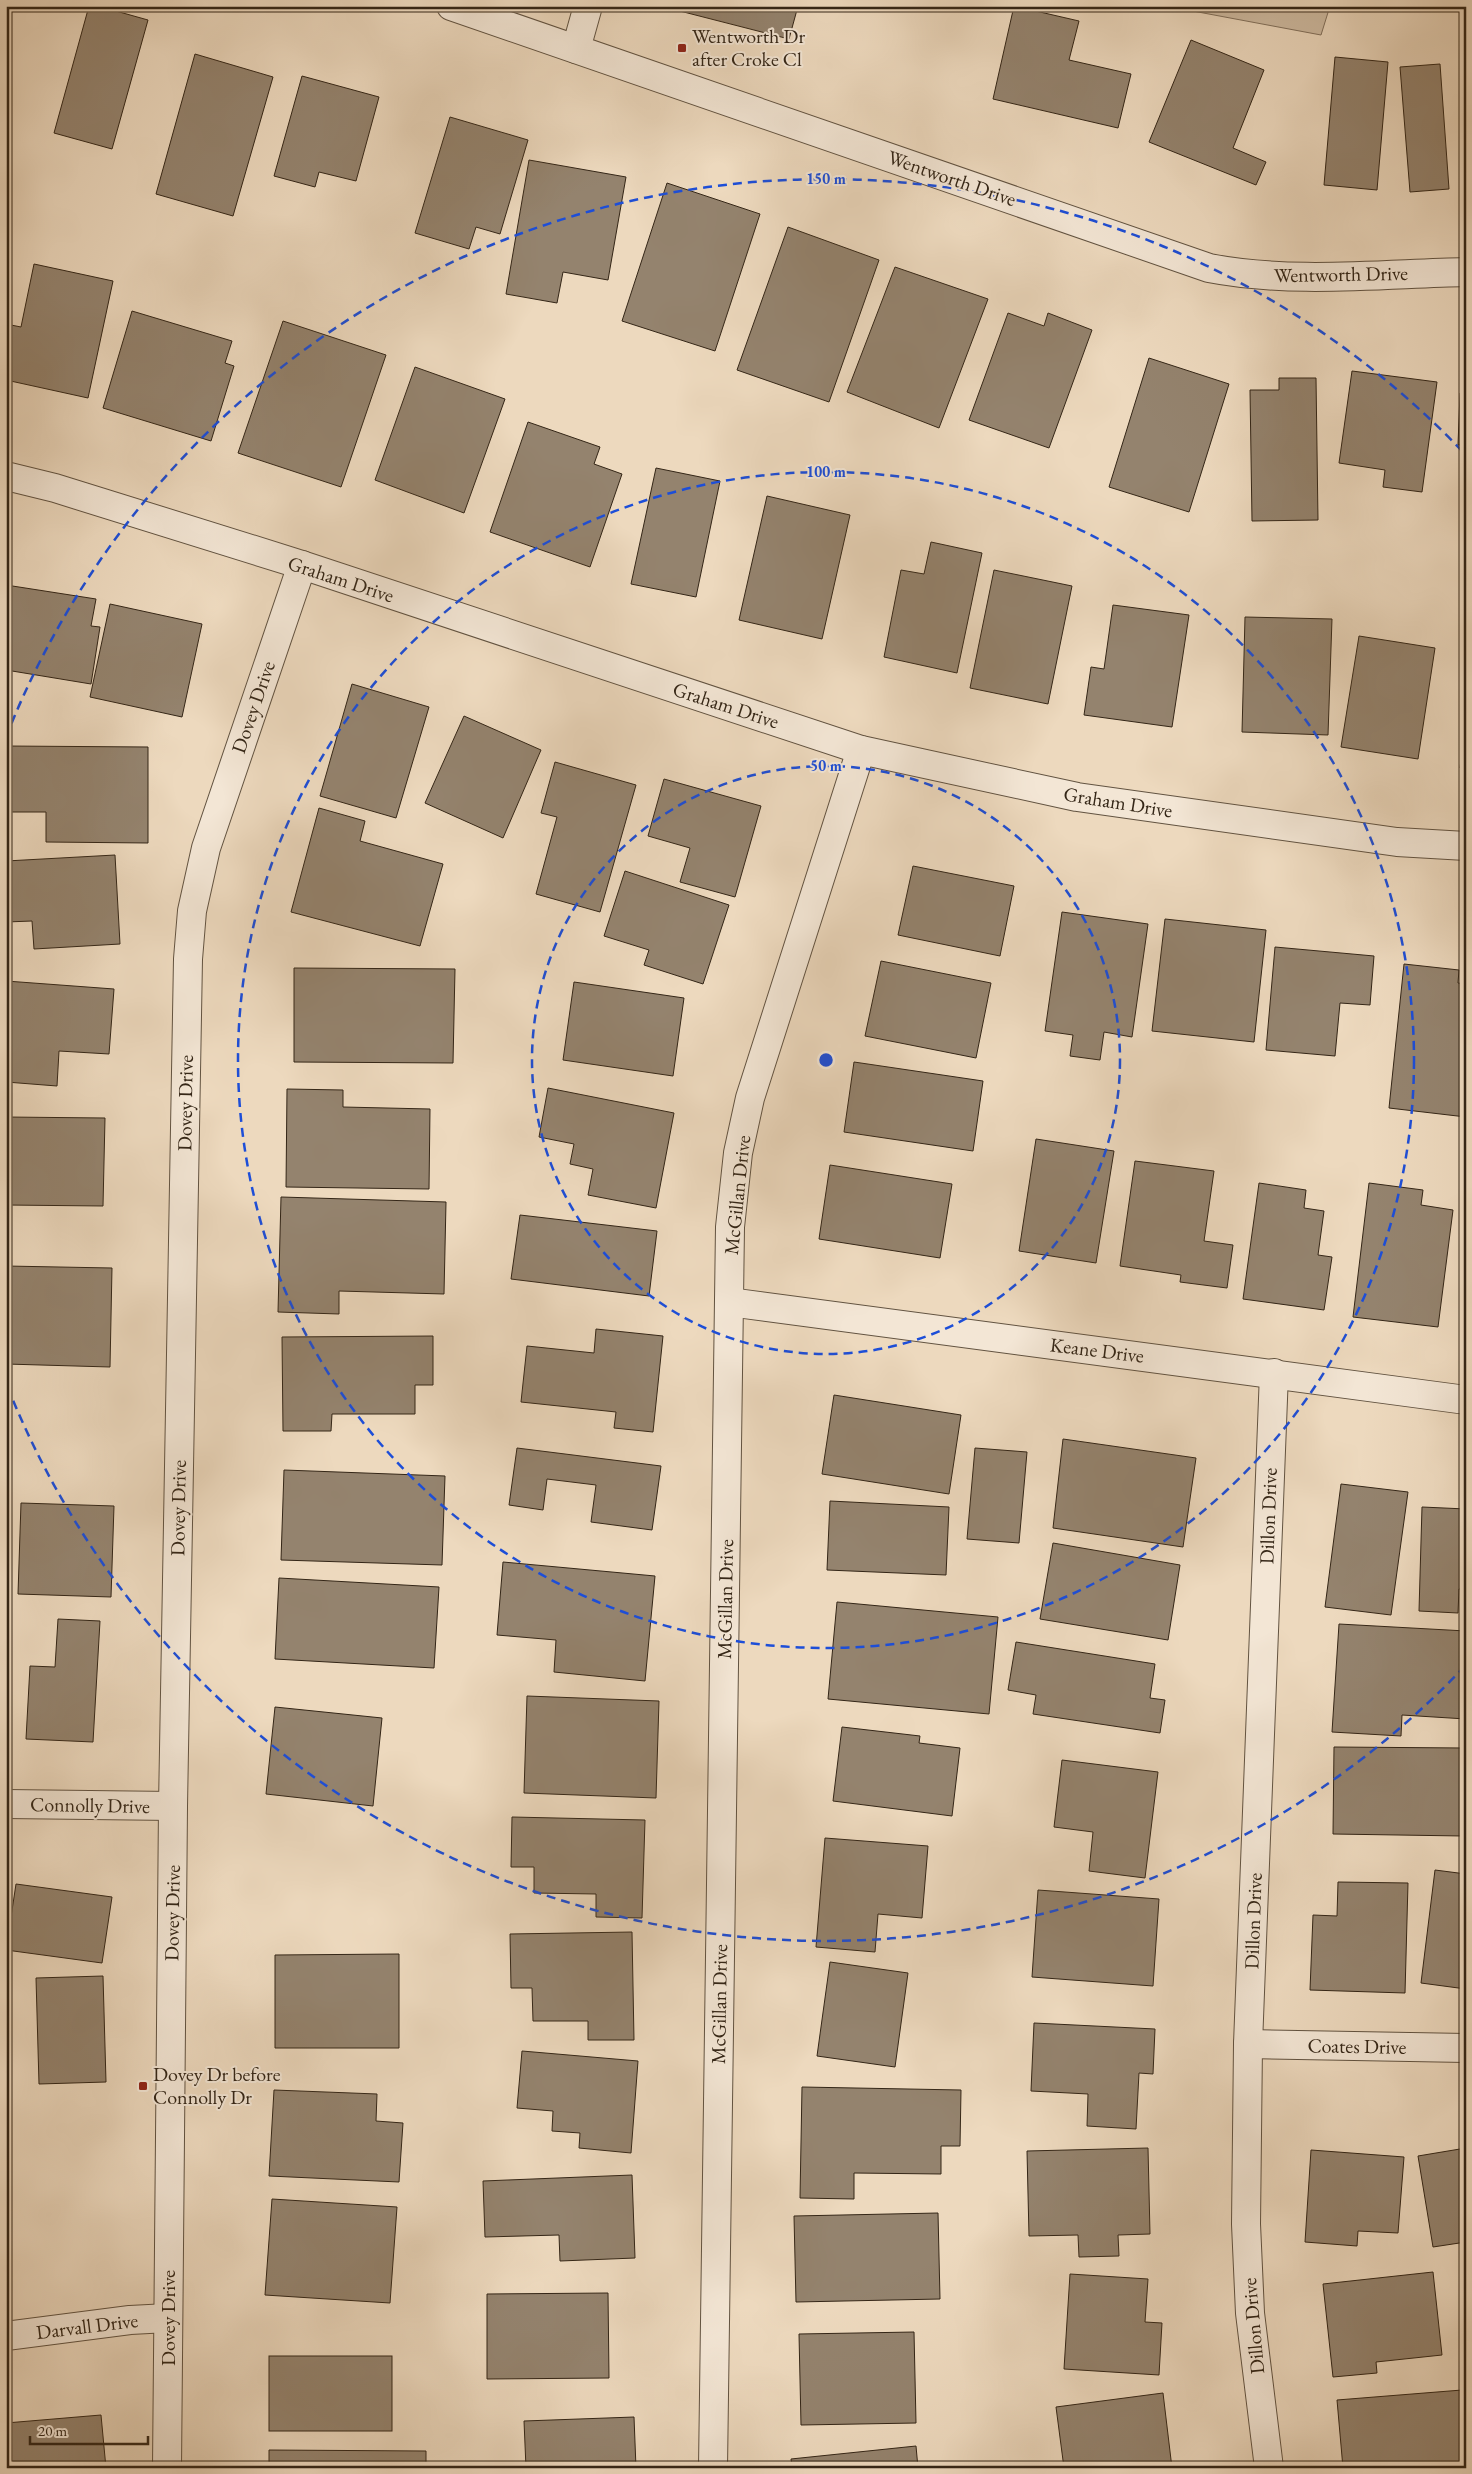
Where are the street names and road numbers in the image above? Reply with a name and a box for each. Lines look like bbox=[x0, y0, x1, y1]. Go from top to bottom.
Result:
street label: Wentworth Drive bbox=[884, 144, 1020, 212]
street label: Wentworth Drive bbox=[1274, 260, 1408, 288]
street label: Graham Drive bbox=[285, 550, 397, 608]
street label: Dovey Drive bbox=[225, 657, 281, 757]
street label: Graham Drive bbox=[670, 676, 782, 734]
street label: Graham Drive bbox=[1062, 781, 1174, 823]
street label: Dovey Drive bbox=[171, 1054, 199, 1151]
street label: McGillan Drive bbox=[718, 1134, 756, 1256]
street label: Keane Drive bbox=[1049, 1331, 1146, 1369]
street label: Dovey Drive bbox=[164, 1459, 192, 1556]
street label: Dillon Drive bbox=[1253, 1467, 1283, 1565]
street label: McGillan Drive bbox=[711, 1539, 739, 1659]
street label: Connolly Drive bbox=[30, 1791, 150, 1819]
street label: Dovey Drive bbox=[158, 1864, 186, 1961]
street label: Dillon Drive bbox=[1238, 1872, 1268, 1970]
street label: McGillan Drive bbox=[705, 1944, 733, 2064]
street label: Coates Drive bbox=[1307, 2032, 1407, 2060]
street label: Dovey Drive bbox=[155, 2270, 181, 2366]
street label: Dillon Drive bbox=[1236, 2276, 1270, 2375]
street label: Darvall Drive bbox=[35, 2307, 140, 2345]

